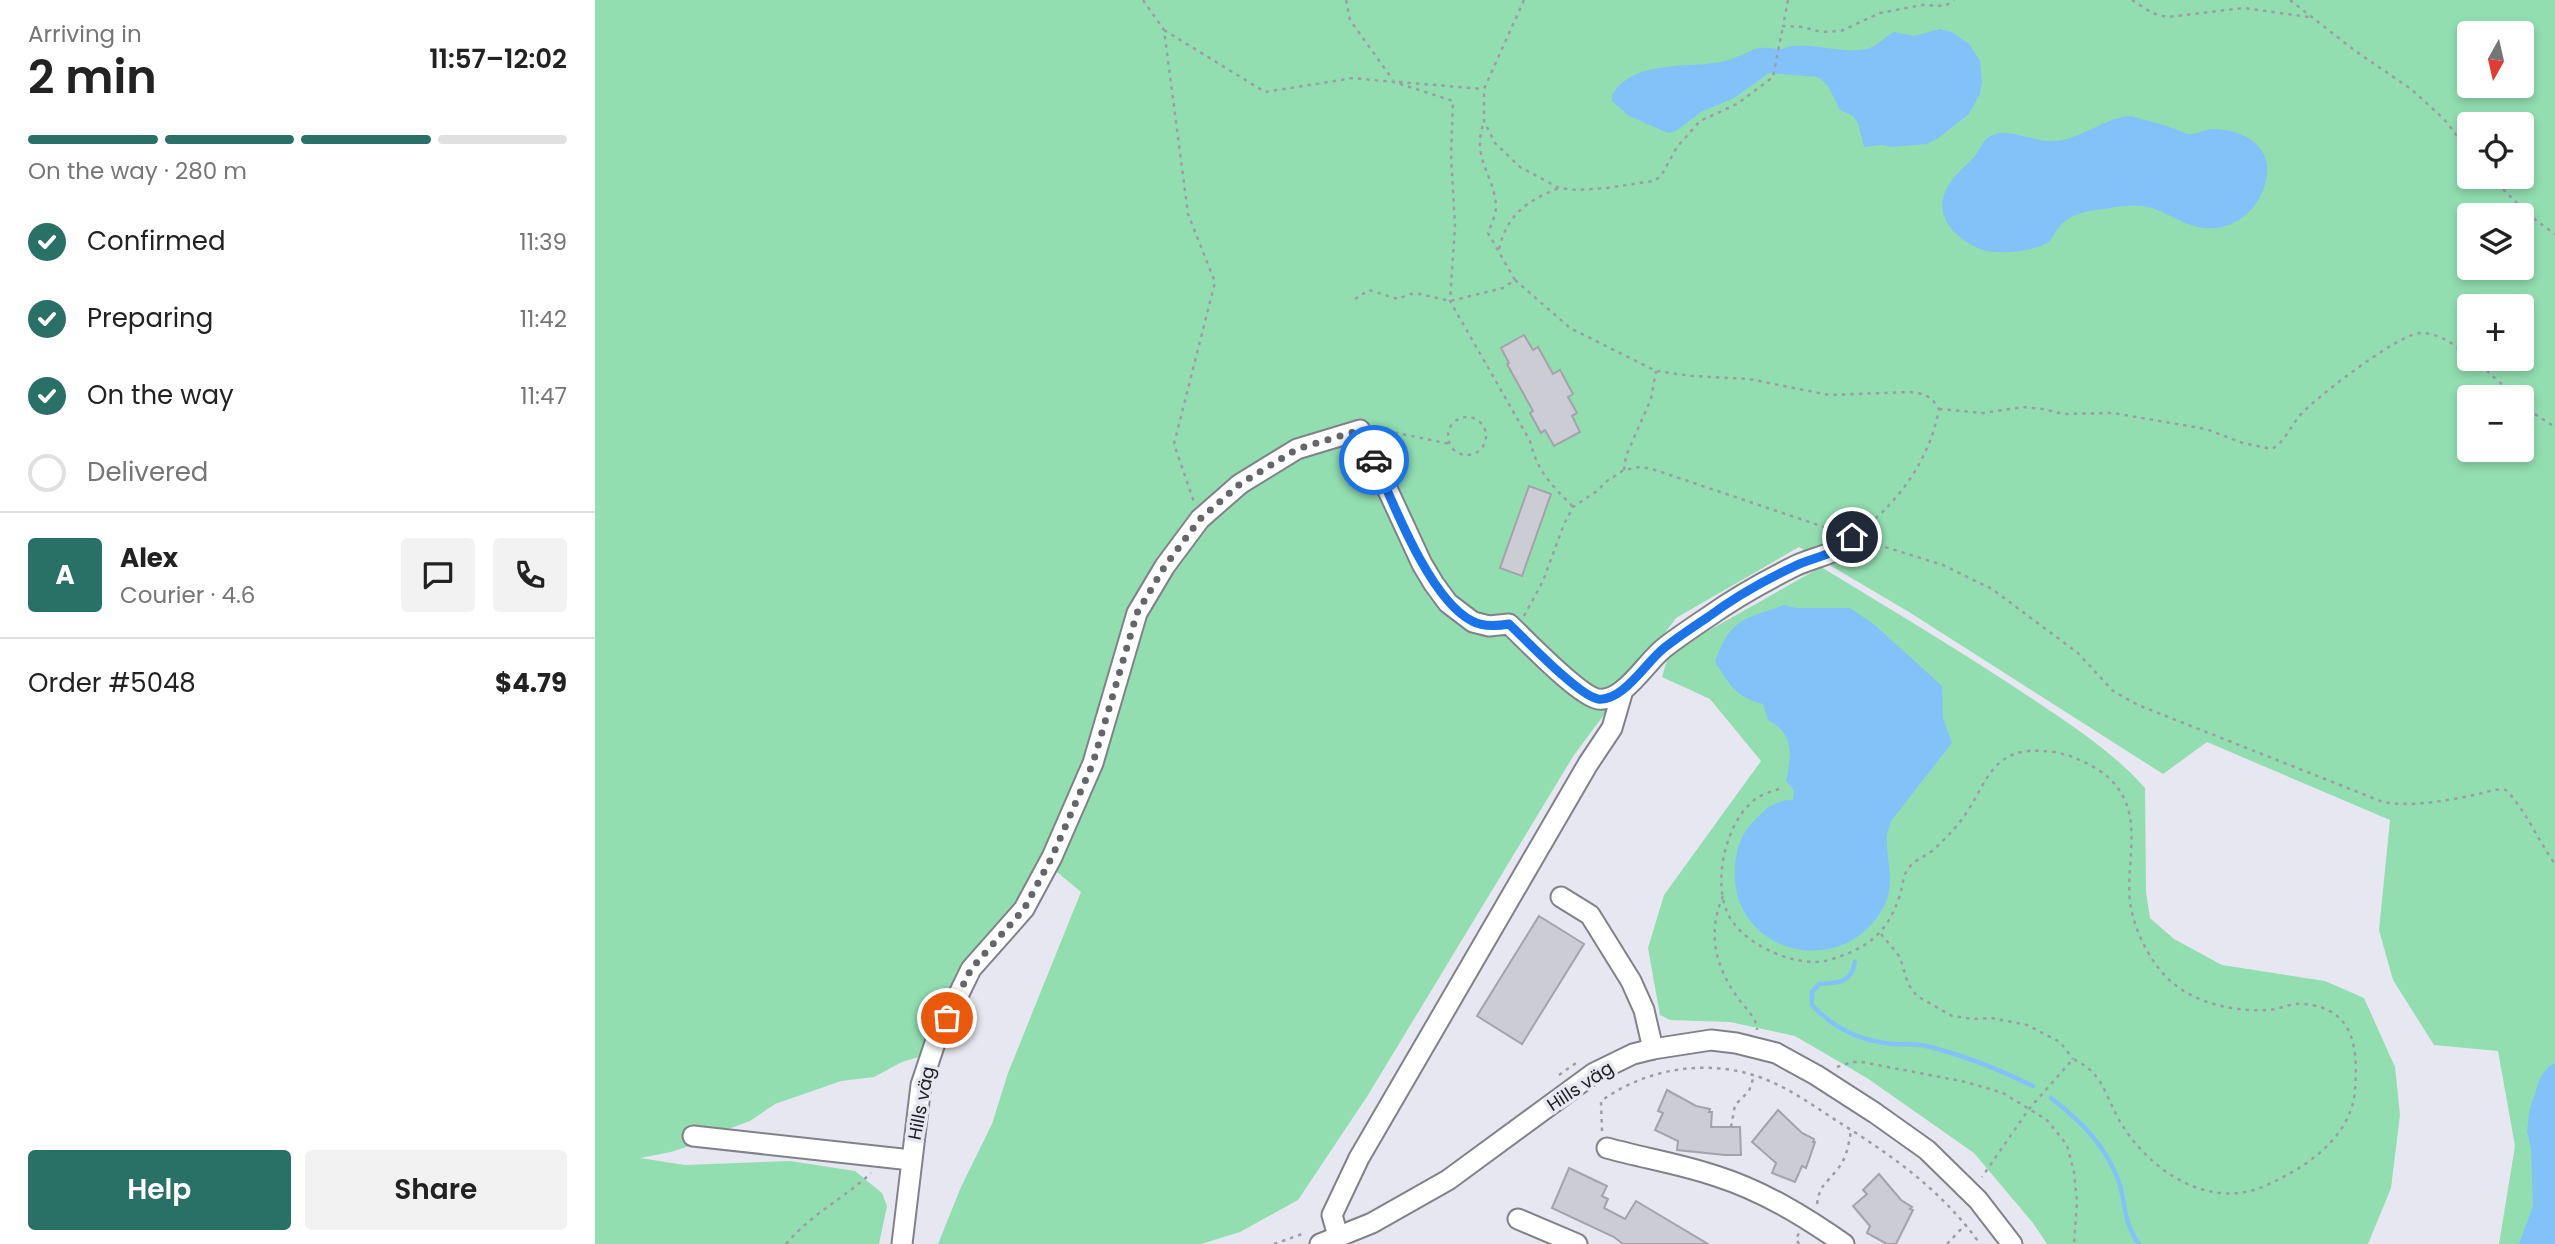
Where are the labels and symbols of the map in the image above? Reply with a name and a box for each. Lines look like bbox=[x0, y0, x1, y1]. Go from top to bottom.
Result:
north arrow bbox=[2457, 21, 2534, 98]
courier bbox=[1339, 425, 1409, 495]
pin bbox=[1822, 507, 1882, 567]
pin bbox=[917, 988, 977, 1048]
street label: Hills väg bbox=[1542, 1055, 1618, 1117]
street label: Hills väg bbox=[902, 1064, 940, 1142]

